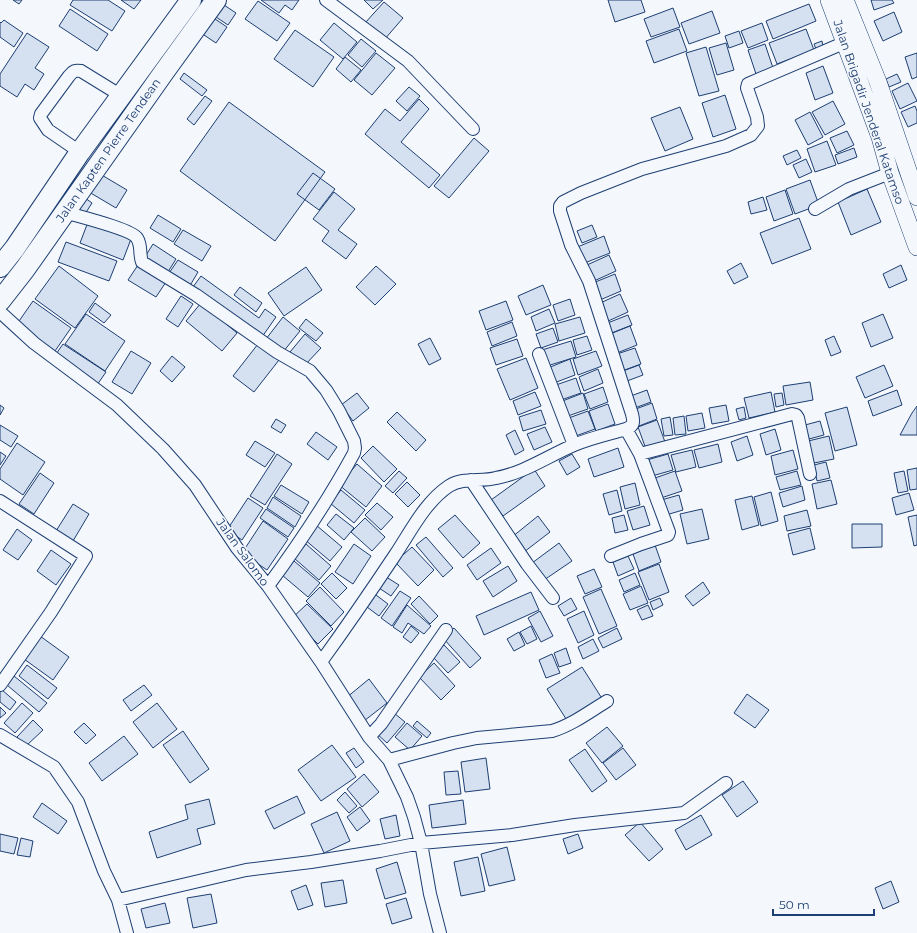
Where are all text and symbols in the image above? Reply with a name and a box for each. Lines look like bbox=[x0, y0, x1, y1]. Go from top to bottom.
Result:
street label: Jalan Brigadir Jenderal Katamso bbox=[830, 17, 908, 206]
street label: Jalan Kapten Pierre Tendean bbox=[52, 75, 164, 226]
street label: Jalan Salomo bbox=[213, 514, 273, 589]
scale bar bbox=[773, 891, 874, 917]
text: 50 m bbox=[779, 897, 810, 912]

